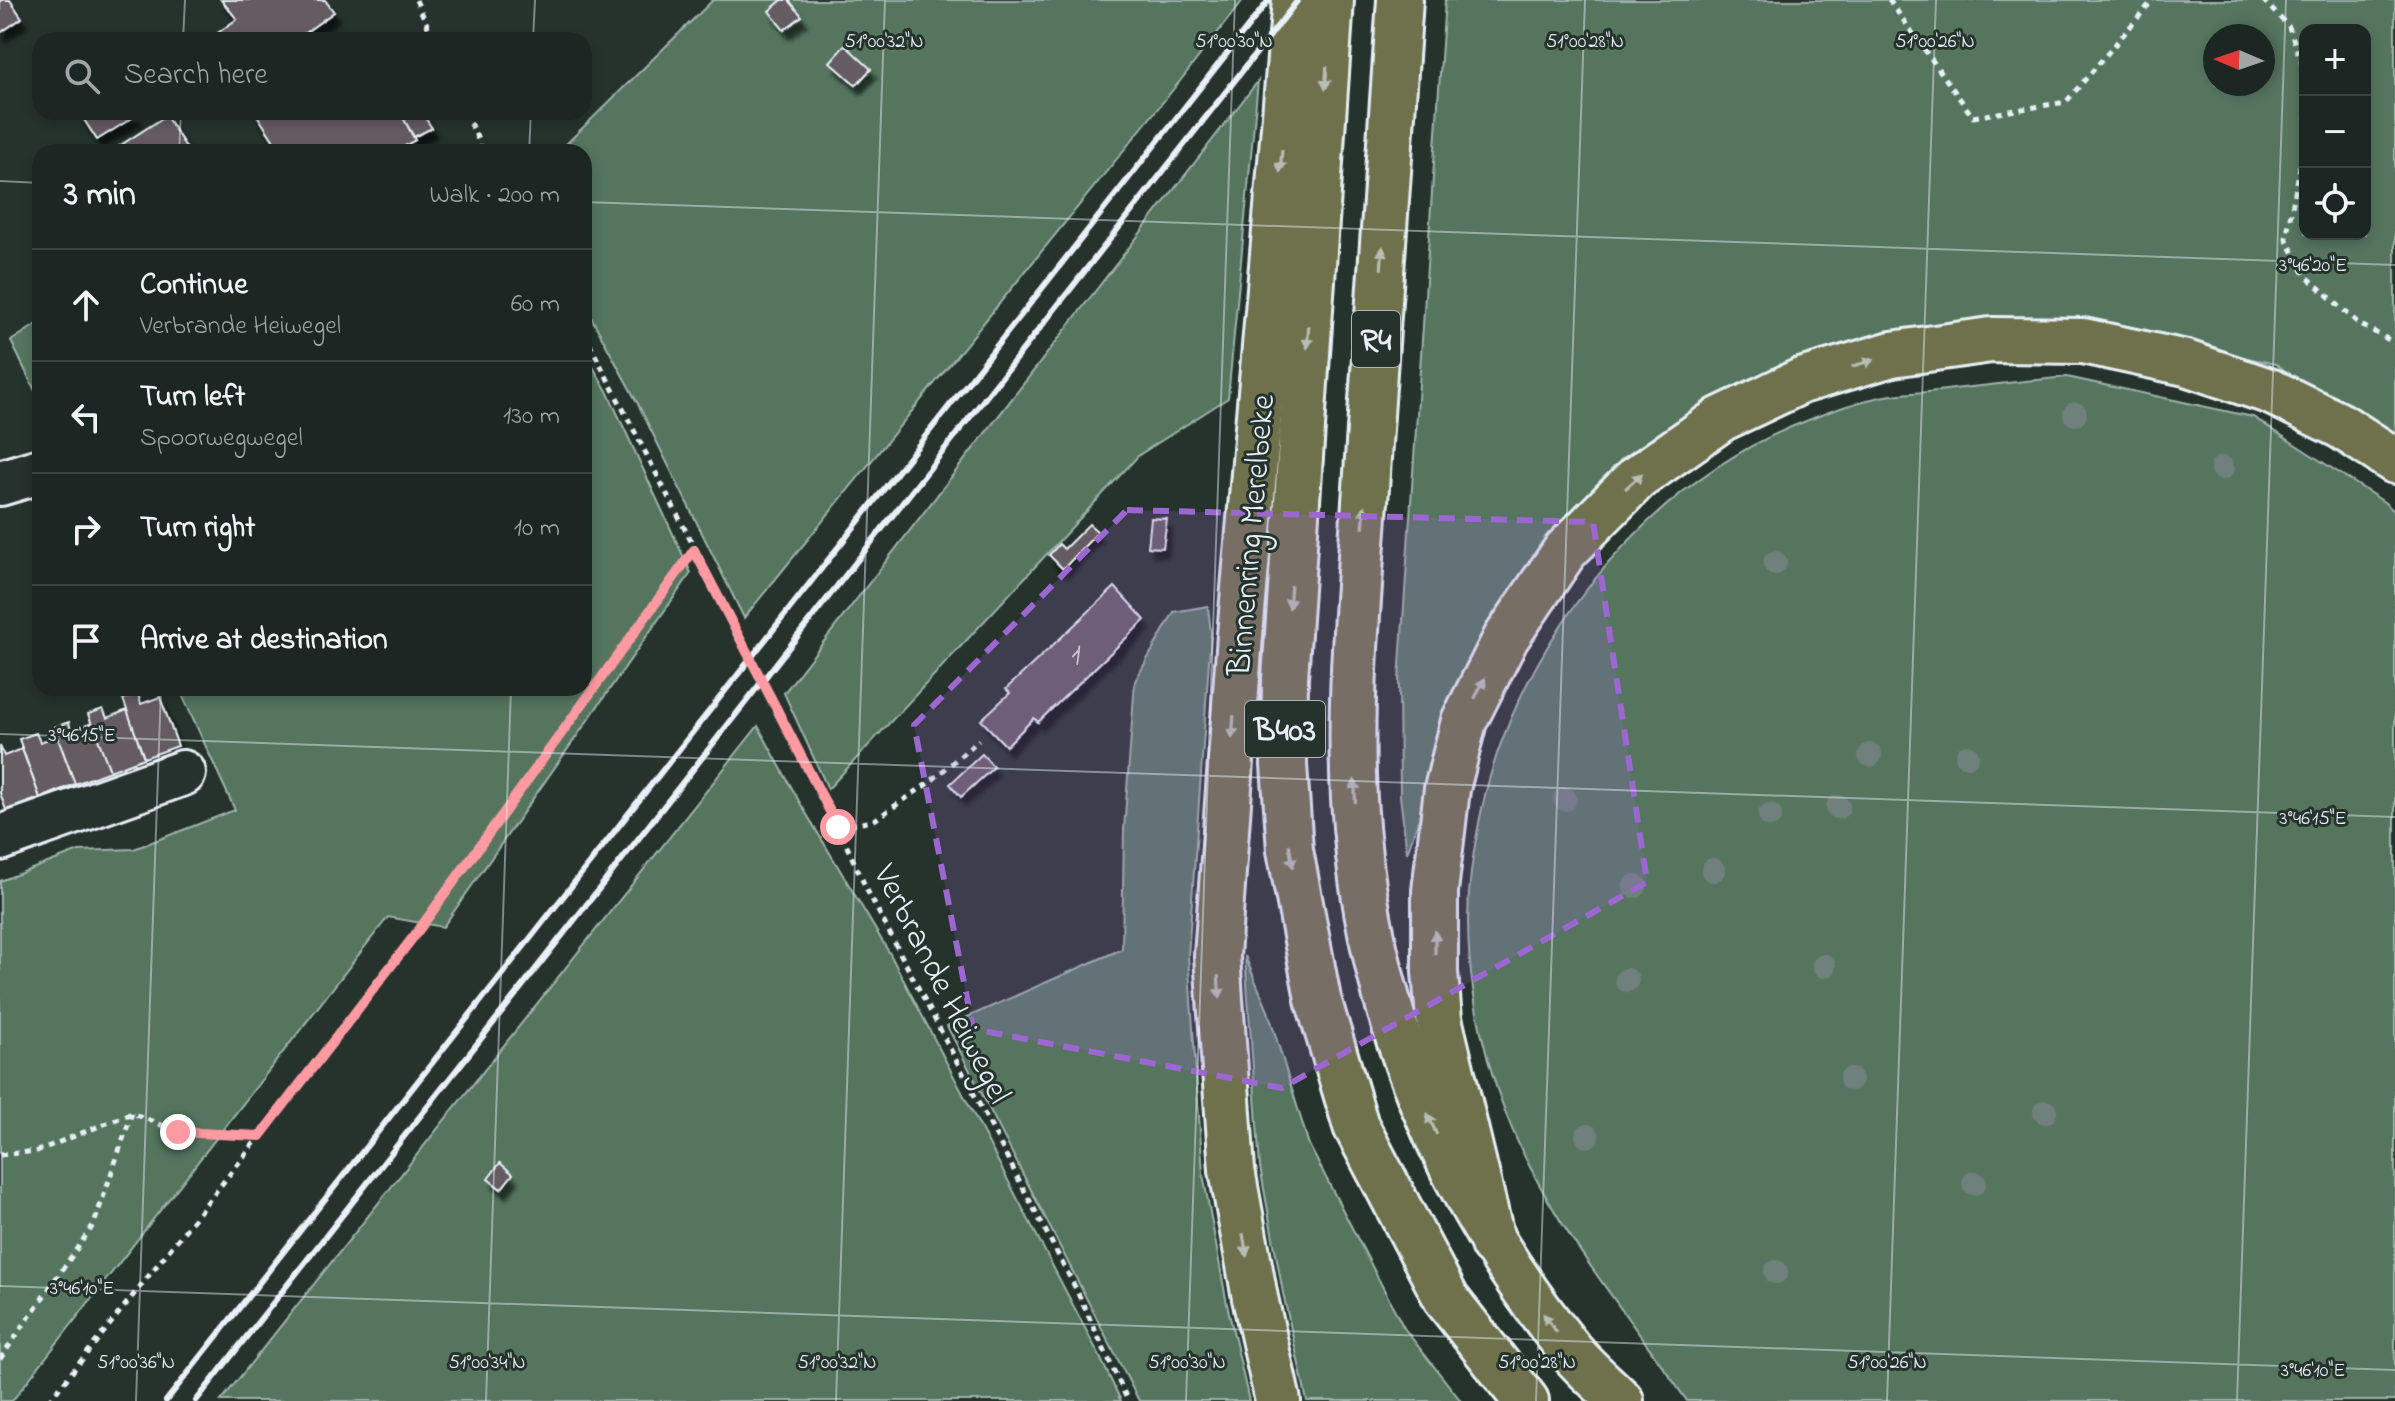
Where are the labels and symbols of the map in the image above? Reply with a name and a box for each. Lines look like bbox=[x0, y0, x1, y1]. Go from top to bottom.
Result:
north arrow bbox=[2203, 24, 2275, 96]
text: 51°00'32"N bbox=[845, 28, 923, 57]
text: 51°00'30"N bbox=[1195, 28, 1273, 57]
text: 51°00'28"N bbox=[1546, 28, 1624, 57]
text: 51°00'26"N bbox=[1895, 28, 1975, 57]
one-way arrow bbox=[1319, 66, 1332, 91]
one-way arrow bbox=[1274, 149, 1287, 174]
one-way arrow bbox=[1376, 245, 1389, 270]
text: 3°46'20"E bbox=[2279, 252, 2347, 281]
road number: R4 bbox=[1352, 311, 1400, 367]
one-way arrow bbox=[1301, 325, 1314, 350]
one-way arrow bbox=[1851, 356, 1875, 369]
street label: Binnenring Merelbeke bbox=[1216, 392, 1290, 679]
one-way arrow bbox=[1625, 473, 1644, 491]
one-way arrow bbox=[1358, 504, 1371, 529]
one-way arrow bbox=[1283, 585, 1296, 610]
house number: 1 bbox=[1071, 635, 1081, 679]
one-way arrow bbox=[1474, 677, 1487, 700]
road number: B403 bbox=[1245, 701, 1325, 757]
one-way arrow bbox=[1226, 715, 1239, 740]
text: 3°46'15"E bbox=[48, 722, 116, 751]
one-way arrow bbox=[1348, 778, 1361, 803]
text: 3°46'15"E bbox=[2279, 805, 2347, 834]
route start bbox=[820, 809, 856, 845]
one-way arrow bbox=[1285, 844, 1298, 869]
street label: Verbrande Heiwegel bbox=[858, 855, 1022, 1113]
one-way arrow bbox=[1429, 929, 1441, 954]
one-way arrow bbox=[1213, 975, 1226, 1000]
one-way arrow bbox=[1425, 1113, 1438, 1136]
route end bbox=[160, 1114, 196, 1150]
one-way arrow bbox=[1240, 1233, 1252, 1258]
text: 3°46'10"E bbox=[50, 1275, 114, 1304]
one-way arrow bbox=[1542, 1312, 1558, 1334]
text: 51°00'36"N bbox=[97, 1349, 175, 1378]
text: 51°00'34"N bbox=[448, 1349, 526, 1378]
text: 51°00'32"N bbox=[798, 1349, 876, 1378]
text: 51°00'30"N bbox=[1148, 1349, 1226, 1378]
text: 51°00'28"N bbox=[1498, 1349, 1576, 1378]
text: 51°00'26"N bbox=[1847, 1349, 1927, 1378]
text: 3°46'10"E bbox=[2281, 1357, 2345, 1386]

